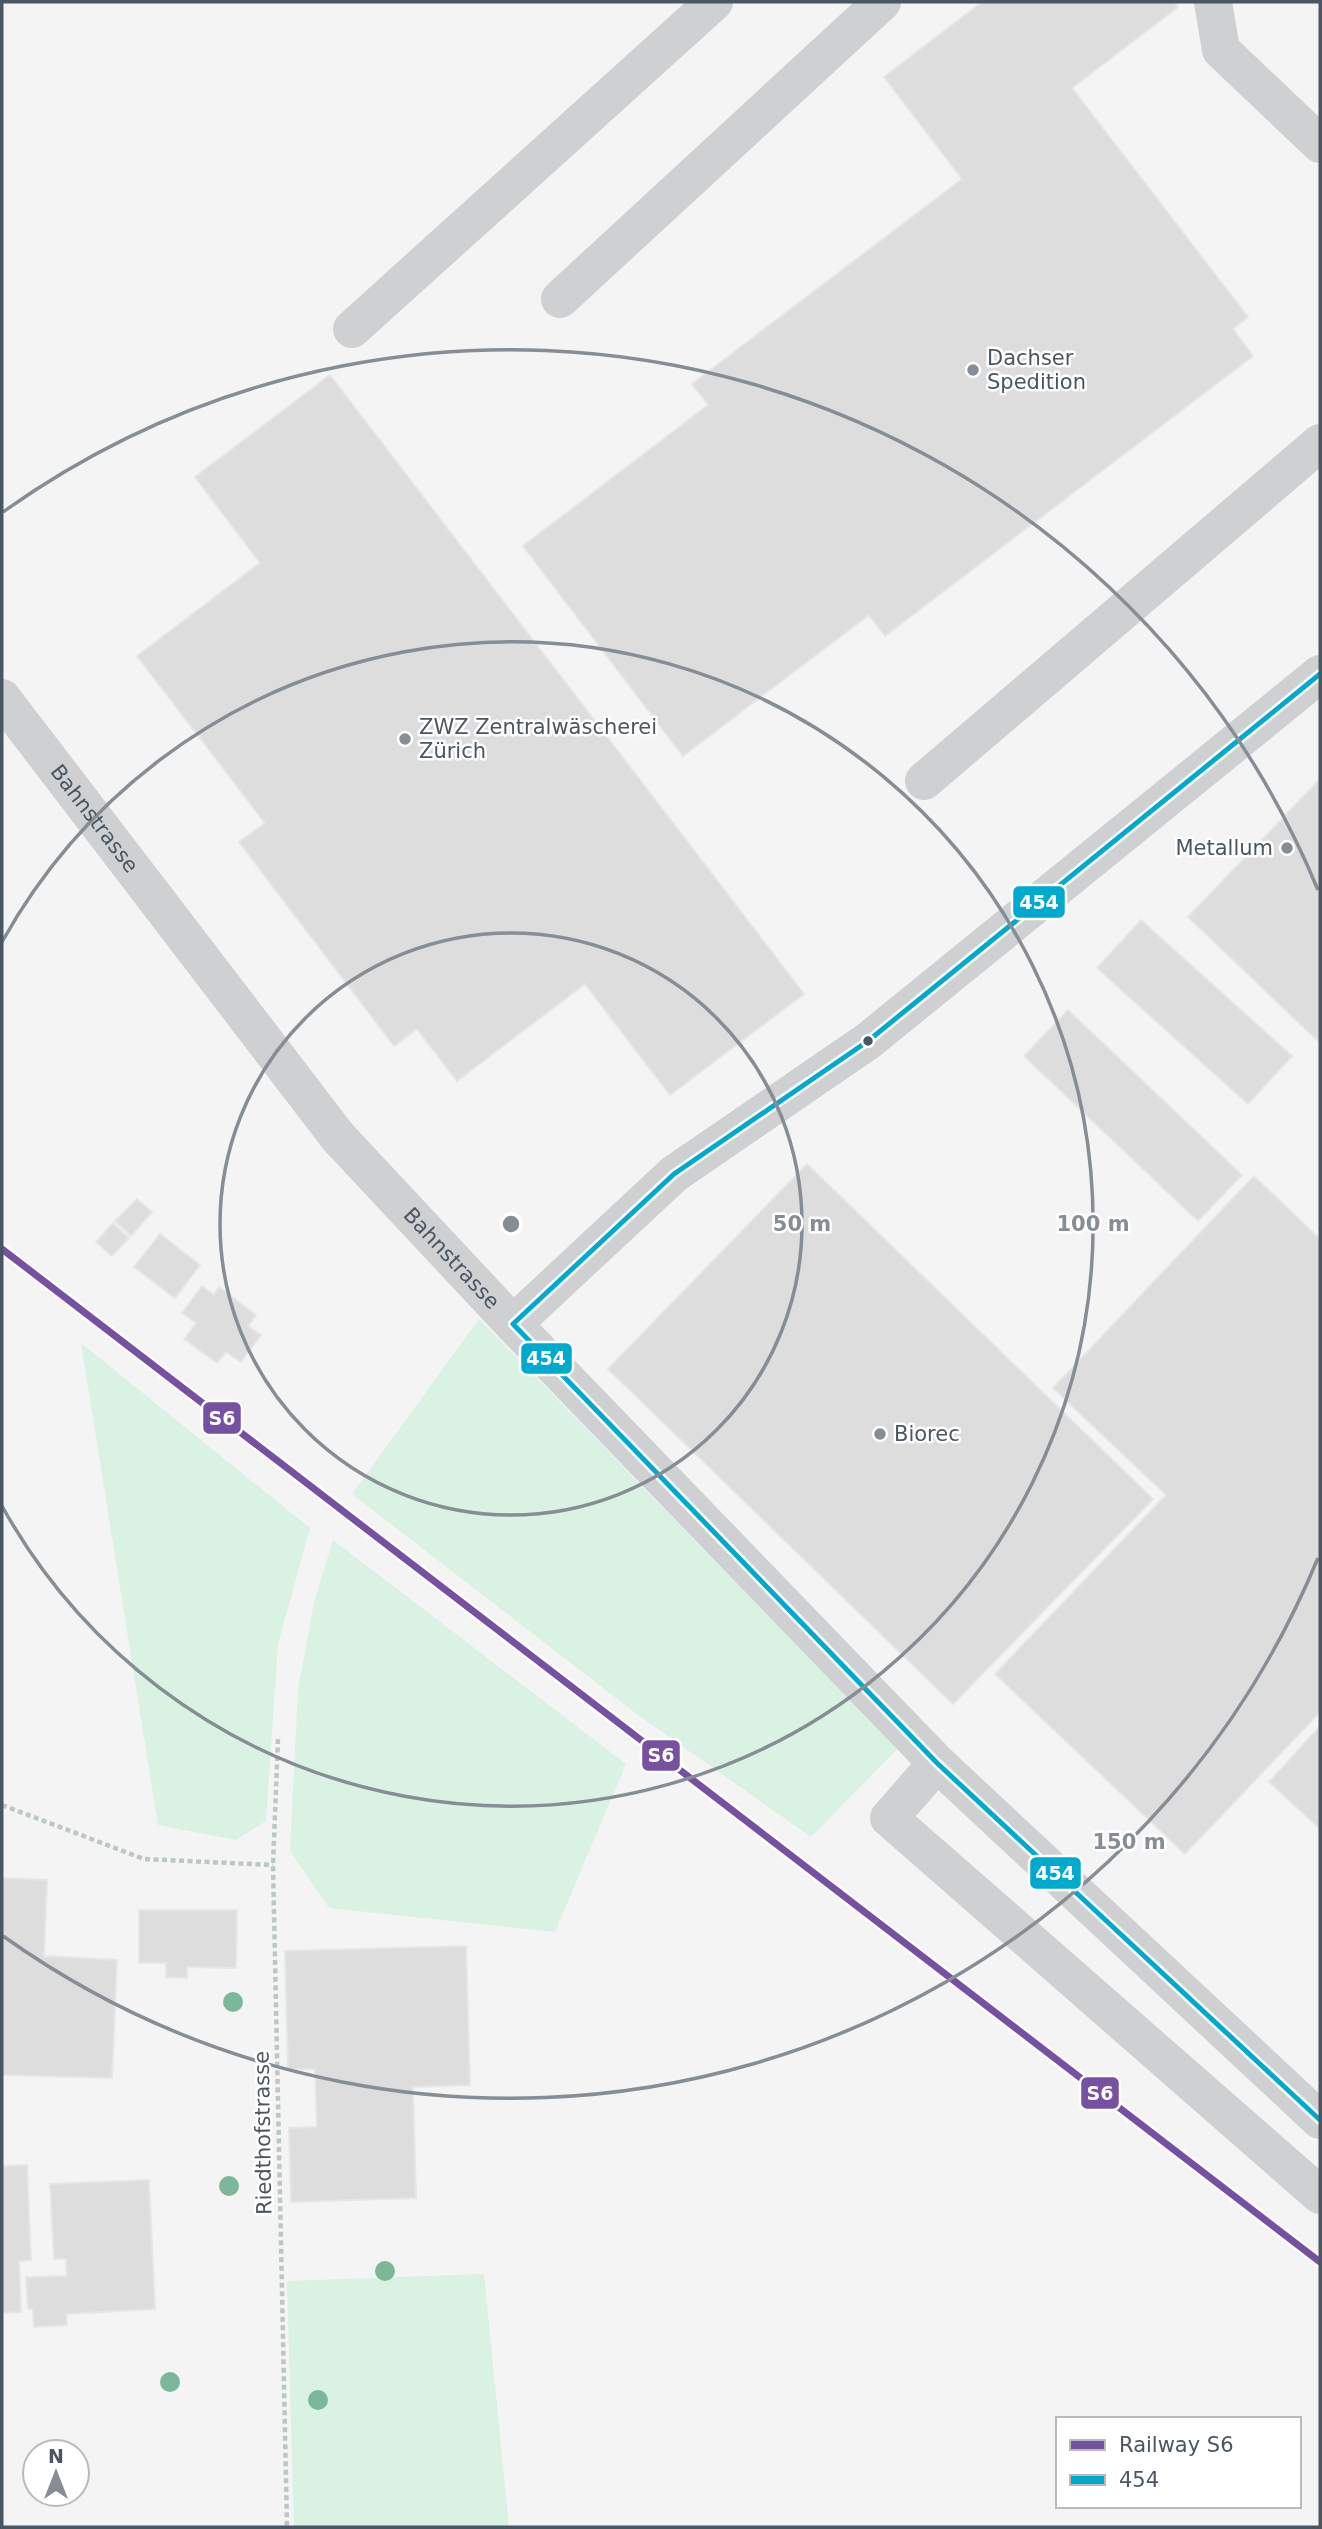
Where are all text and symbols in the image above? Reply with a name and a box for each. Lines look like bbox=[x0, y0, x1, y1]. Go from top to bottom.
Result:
place label: Dachser Spedition bbox=[987, 346, 1086, 394]
marker: Dachser Spedition bbox=[965, 362, 981, 378]
place label: ZWZ Zentralwäscherei Zürich bbox=[419, 715, 657, 763]
marker: ZWZ Zentralwäscherei Zürich bbox=[397, 731, 413, 747]
street label: Bahnstrasse bbox=[46, 760, 143, 877]
place label: Metallum bbox=[1175, 836, 1273, 860]
marker: Metallum bbox=[1279, 840, 1295, 856]
line badge: 454 bbox=[1012, 885, 1066, 919]
text: 454 bbox=[1019, 891, 1059, 913]
unlabelled marker bbox=[861, 1034, 875, 1048]
street label: Bahnstrasse bbox=[399, 1203, 505, 1314]
centre of rings bbox=[499, 1212, 523, 1236]
text: 50 m bbox=[773, 1212, 831, 1236]
text: 100 m bbox=[1056, 1212, 1130, 1236]
line badge: 454 bbox=[520, 1342, 573, 1375]
text: 454 bbox=[526, 1347, 566, 1369]
line badge: S6 bbox=[202, 1401, 242, 1435]
text: S6 bbox=[209, 1407, 235, 1429]
place label: Biorec bbox=[894, 1422, 960, 1446]
marker: Biorec bbox=[872, 1426, 888, 1442]
line badge: S6 bbox=[641, 1739, 681, 1772]
text: S6 bbox=[648, 1744, 674, 1766]
text: 150 m bbox=[1092, 1830, 1166, 1854]
line badge: 454 bbox=[1029, 1856, 1082, 1890]
text: 454 bbox=[1035, 1862, 1075, 1884]
street label: Riedthofstrasse bbox=[250, 2051, 276, 2215]
line badge: S6 bbox=[1080, 2076, 1120, 2110]
text: S6 bbox=[1087, 2082, 1113, 2104]
legend bbox=[1056, 2417, 1301, 2508]
text: Railway S6 bbox=[1119, 2433, 1234, 2457]
north arrow bbox=[21, 2438, 91, 2508]
text: N bbox=[48, 2445, 64, 2467]
text: 454 bbox=[1119, 2468, 1159, 2492]

